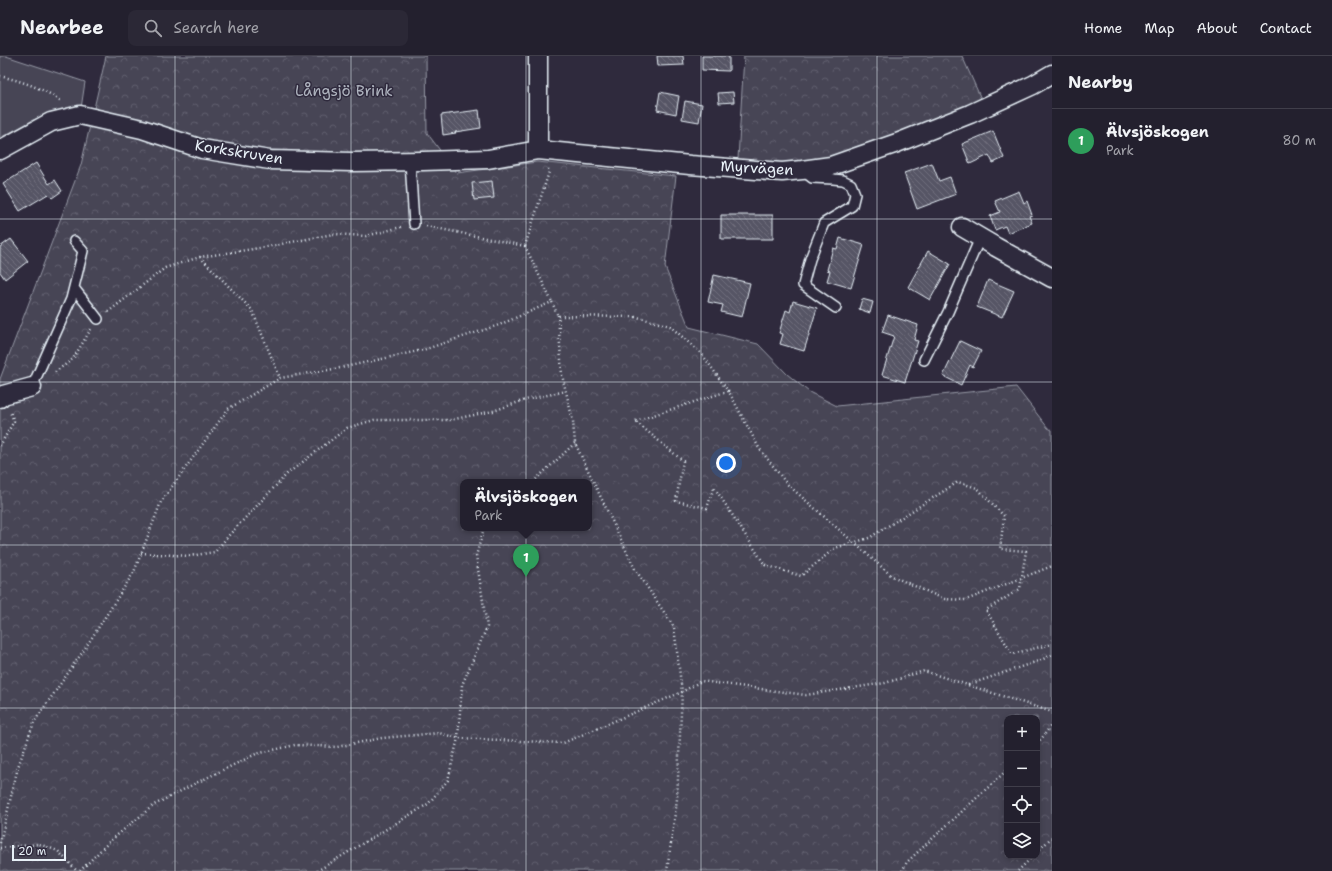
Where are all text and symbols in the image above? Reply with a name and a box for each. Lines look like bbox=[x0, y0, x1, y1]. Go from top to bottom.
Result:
search box bbox=[128, 10, 408, 46]
text: Nearbee bbox=[20, 15, 104, 40]
icon: search bbox=[142, 17, 164, 39]
text: Search here bbox=[174, 18, 259, 38]
text: Home bbox=[1084, 19, 1123, 37]
text: Map bbox=[1145, 19, 1175, 37]
text: About bbox=[1197, 19, 1238, 37]
text: Contact bbox=[1260, 19, 1312, 37]
text: Nearby bbox=[1068, 71, 1133, 93]
park label: Långsjö Brink bbox=[295, 81, 393, 101]
text: Älvsjöskogen bbox=[1106, 122, 1209, 142]
text: 1 bbox=[1078, 132, 1084, 149]
text: 80 m bbox=[1282, 132, 1316, 149]
street label: Korkskruven bbox=[193, 135, 285, 169]
text: Park bbox=[1106, 142, 1134, 159]
street label: Myrvägen bbox=[720, 156, 794, 180]
your location bbox=[716, 453, 736, 473]
popup bbox=[460, 479, 592, 531]
text: Älvsjöskogen bbox=[475, 487, 577, 507]
text: Park bbox=[475, 507, 502, 524]
pin: 1 bbox=[513, 544, 539, 577]
map controls bbox=[1004, 715, 1040, 859]
button: + bbox=[1004, 715, 1040, 751]
button: − bbox=[1004, 751, 1040, 787]
button: locate bbox=[1004, 787, 1040, 823]
button: layers bbox=[1004, 823, 1040, 859]
scale bar bbox=[12, 843, 66, 862]
text: 20 m bbox=[18, 844, 46, 859]

